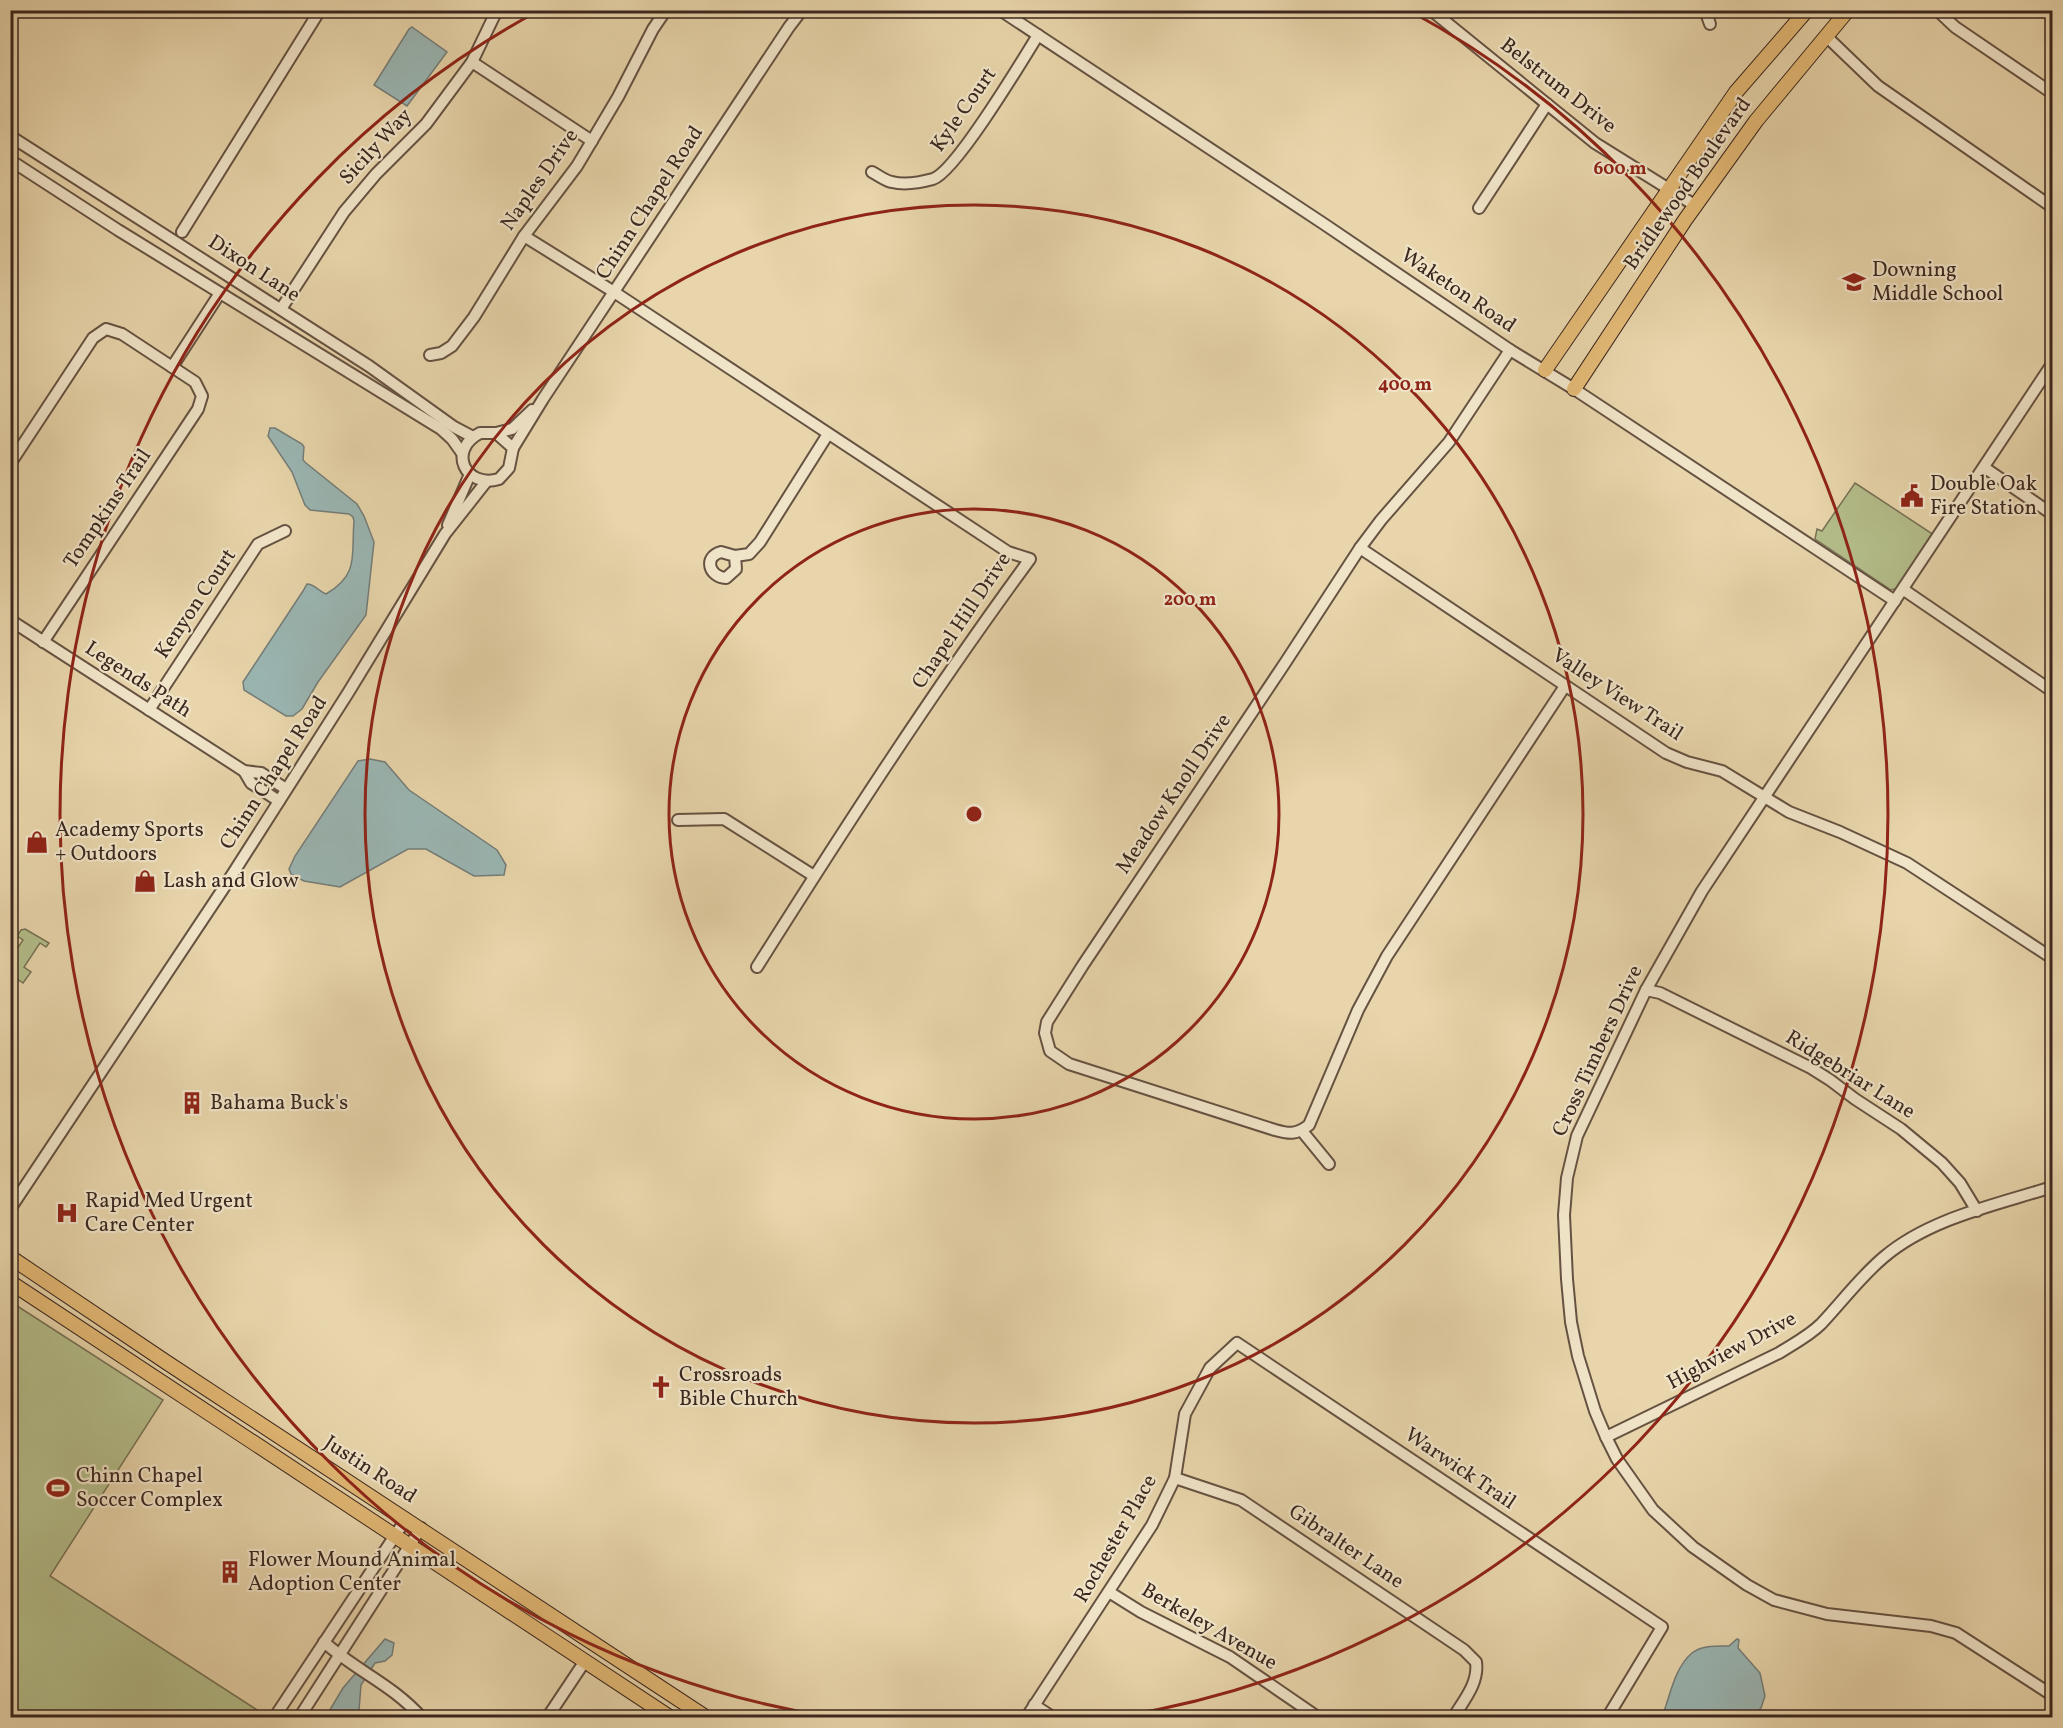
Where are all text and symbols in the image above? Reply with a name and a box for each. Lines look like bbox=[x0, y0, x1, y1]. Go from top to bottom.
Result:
street label: Belstrum Drive bbox=[1494, 31, 1622, 141]
street label: Kyle Court bbox=[924, 62, 1004, 158]
street label: Bridlewood Boulevard bbox=[1617, 92, 1759, 276]
street label: Sicily Way bbox=[333, 102, 419, 192]
street label: Chinn Chapel Road bbox=[589, 120, 711, 286]
street label: Naples Drive bbox=[494, 123, 586, 237]
text: 600 m bbox=[1593, 157, 1647, 182]
street label: Dixon Lane bbox=[202, 228, 306, 310]
street label: Waketon Road bbox=[1395, 242, 1521, 340]
place label: Downing Middle School bbox=[1872, 256, 2003, 309]
school or university icon: Downing Middle School bbox=[1841, 269, 1867, 295]
text: 400 m bbox=[1378, 373, 1432, 398]
street label: Tompkins Trail bbox=[57, 443, 159, 575]
place label: Double Oak Fire Station bbox=[1930, 470, 2038, 523]
public building icon: Double Oak Fire Station bbox=[1899, 483, 1925, 509]
street label: Kenyon Court bbox=[148, 543, 244, 665]
street label: Chapel Hill Drive bbox=[905, 547, 1019, 695]
text: 200 m bbox=[1164, 588, 1216, 613]
street label: Legends Path bbox=[79, 635, 197, 725]
street label: Valley View Trail bbox=[1546, 642, 1688, 748]
street label: Chinn Chapel Road bbox=[213, 690, 335, 856]
street label: Meadow Knoll Drive bbox=[1109, 708, 1239, 880]
centre of rings bbox=[964, 804, 984, 824]
place label: Academy Sports + Outdoors bbox=[55, 816, 204, 869]
shop icon: Academy Sports + Outdoors bbox=[24, 829, 50, 855]
place label: Lash and Glow bbox=[163, 867, 299, 896]
shop icon: Lash and Glow bbox=[132, 868, 158, 894]
street label: Cross Timbers Drive bbox=[1546, 961, 1650, 1141]
street label: Ridgebriar Lane bbox=[1780, 1023, 1920, 1127]
place label: Bahama Buck's bbox=[210, 1089, 348, 1118]
building icon: Bahama Buck's bbox=[179, 1090, 205, 1116]
place label: Rapid Med Urgent Care Center bbox=[85, 1187, 253, 1240]
hospital icon: Rapid Med Urgent Care Center bbox=[54, 1200, 80, 1226]
street label: Highview Drive bbox=[1662, 1305, 1802, 1397]
place label: Crossroads Bible Church bbox=[679, 1361, 798, 1414]
church icon: Crossroads Bible Church bbox=[648, 1374, 674, 1400]
street label: Warwick Trail bbox=[1399, 1421, 1521, 1517]
street label: Justin Road bbox=[318, 1429, 422, 1511]
place label: Chinn Chapel Soccer Complex bbox=[76, 1462, 223, 1515]
street label: Rochester Place bbox=[1067, 1469, 1165, 1609]
sports icon: Chinn Chapel Soccer Complex bbox=[45, 1475, 71, 1501]
street label: Gibralter Lane bbox=[1283, 1498, 1409, 1596]
place label: Flower Mound Animal Adoption Center bbox=[248, 1546, 456, 1599]
building icon: Flower Mound Animal Adoption Center bbox=[217, 1559, 243, 1585]
street label: Berkeley Avenue bbox=[1136, 1576, 1282, 1678]

